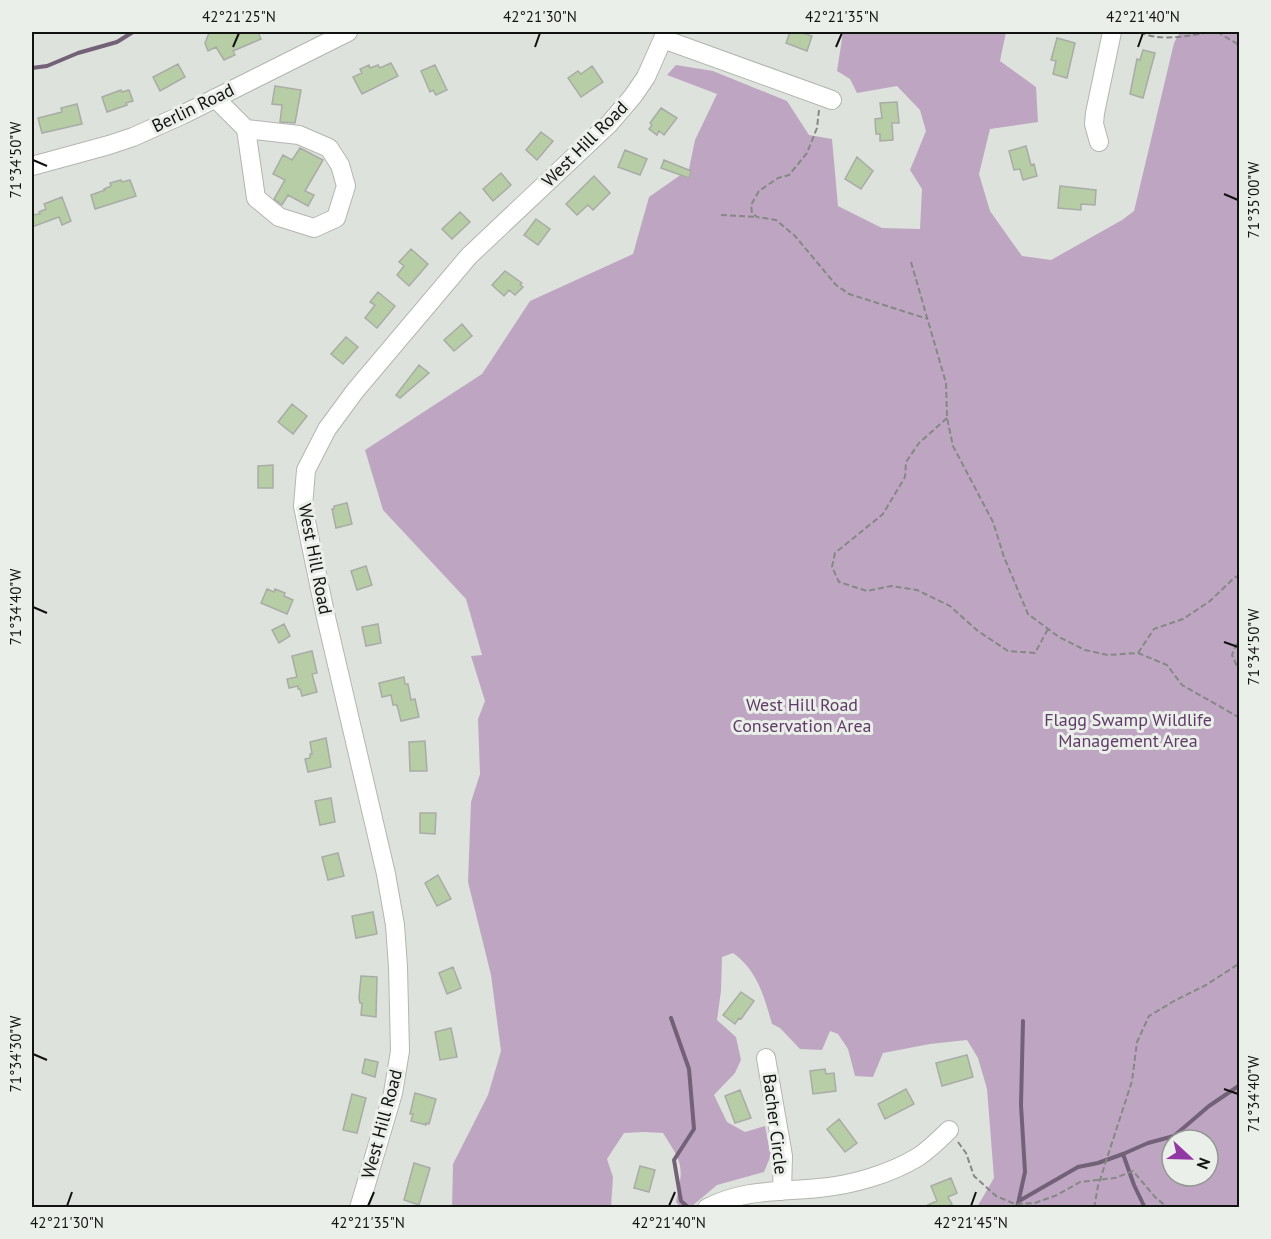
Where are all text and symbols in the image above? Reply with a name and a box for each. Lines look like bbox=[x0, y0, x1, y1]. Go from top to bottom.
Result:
text: 42°21'25"N bbox=[202, 7, 276, 26]
text: 42°21'30"N bbox=[503, 7, 577, 26]
text: 42°21'35"N bbox=[805, 7, 879, 26]
text: 42°21'40"N bbox=[1106, 7, 1180, 26]
street label: Berlin Road bbox=[148, 78, 238, 137]
street label: West Hill Road bbox=[537, 96, 632, 191]
text: 71°34'50"W bbox=[6, 121, 25, 198]
text: 71°35'00"W bbox=[1244, 161, 1263, 238]
street label: West Hill Road bbox=[294, 502, 337, 616]
text: 71°34'40"W bbox=[6, 568, 25, 645]
text: 71°34'50"W bbox=[1244, 608, 1263, 685]
park label: West Hill Road Conservation Area bbox=[733, 693, 871, 737]
park label: Flagg Swamp Wildlife Management Area bbox=[1044, 708, 1212, 752]
text: 71°34'30"W bbox=[6, 1015, 25, 1092]
text: 71°34'40"W bbox=[1244, 1055, 1263, 1132]
street label: West Hill Road bbox=[356, 1067, 407, 1181]
street label: Bacher Circle bbox=[758, 1072, 793, 1176]
north arrow bbox=[1160, 1128, 1220, 1188]
text: N bbox=[1193, 1155, 1215, 1172]
text: 42°21'30"N bbox=[30, 1213, 104, 1232]
text: 42°21'35"N bbox=[331, 1213, 405, 1232]
text: 42°21'40"N bbox=[632, 1213, 706, 1232]
text: 42°21'45"N bbox=[934, 1213, 1008, 1232]

